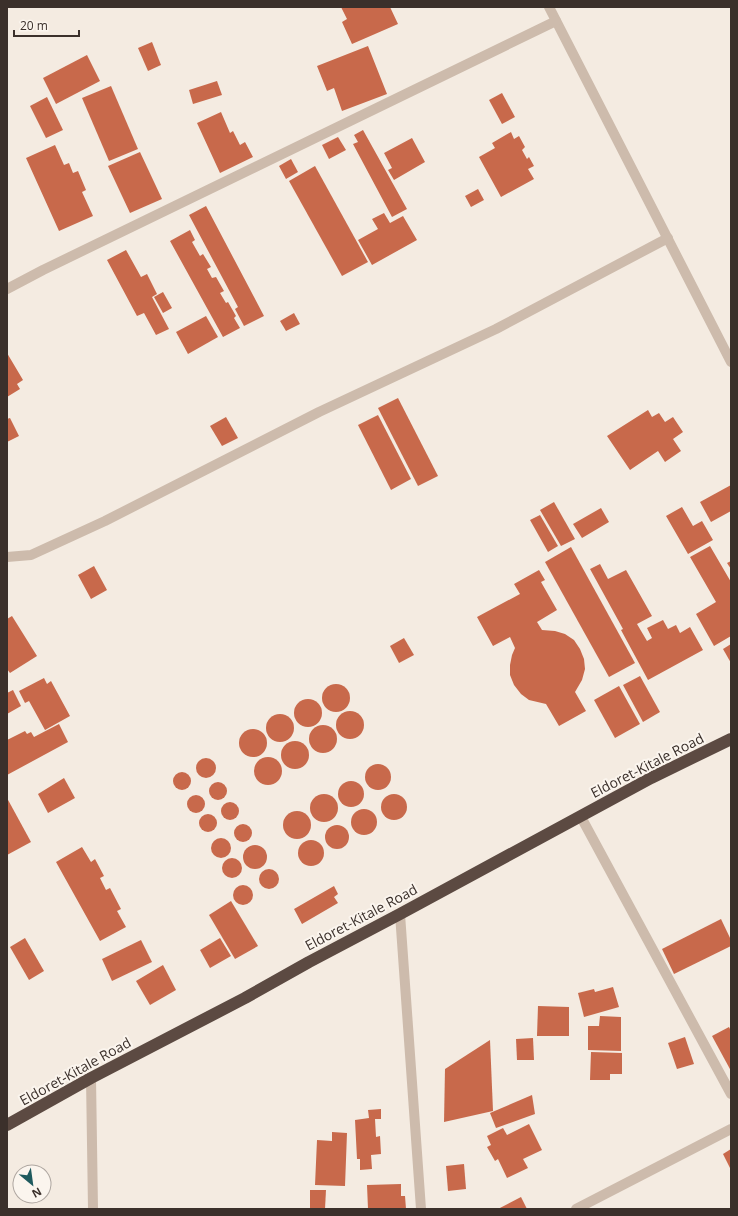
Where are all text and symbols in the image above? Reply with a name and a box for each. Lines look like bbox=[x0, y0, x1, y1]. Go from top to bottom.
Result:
scale bar bbox=[14, 12, 79, 38]
text: 20 m bbox=[20, 17, 48, 34]
street label: Eldoret-Kitale Road bbox=[587, 728, 707, 802]
street label: Eldoret-Kitale Road bbox=[301, 879, 421, 955]
street label: Eldoret-Kitale Road bbox=[16, 1032, 134, 1110]
north arrow bbox=[12, 1164, 52, 1204]
text: N bbox=[30, 1184, 45, 1202]

